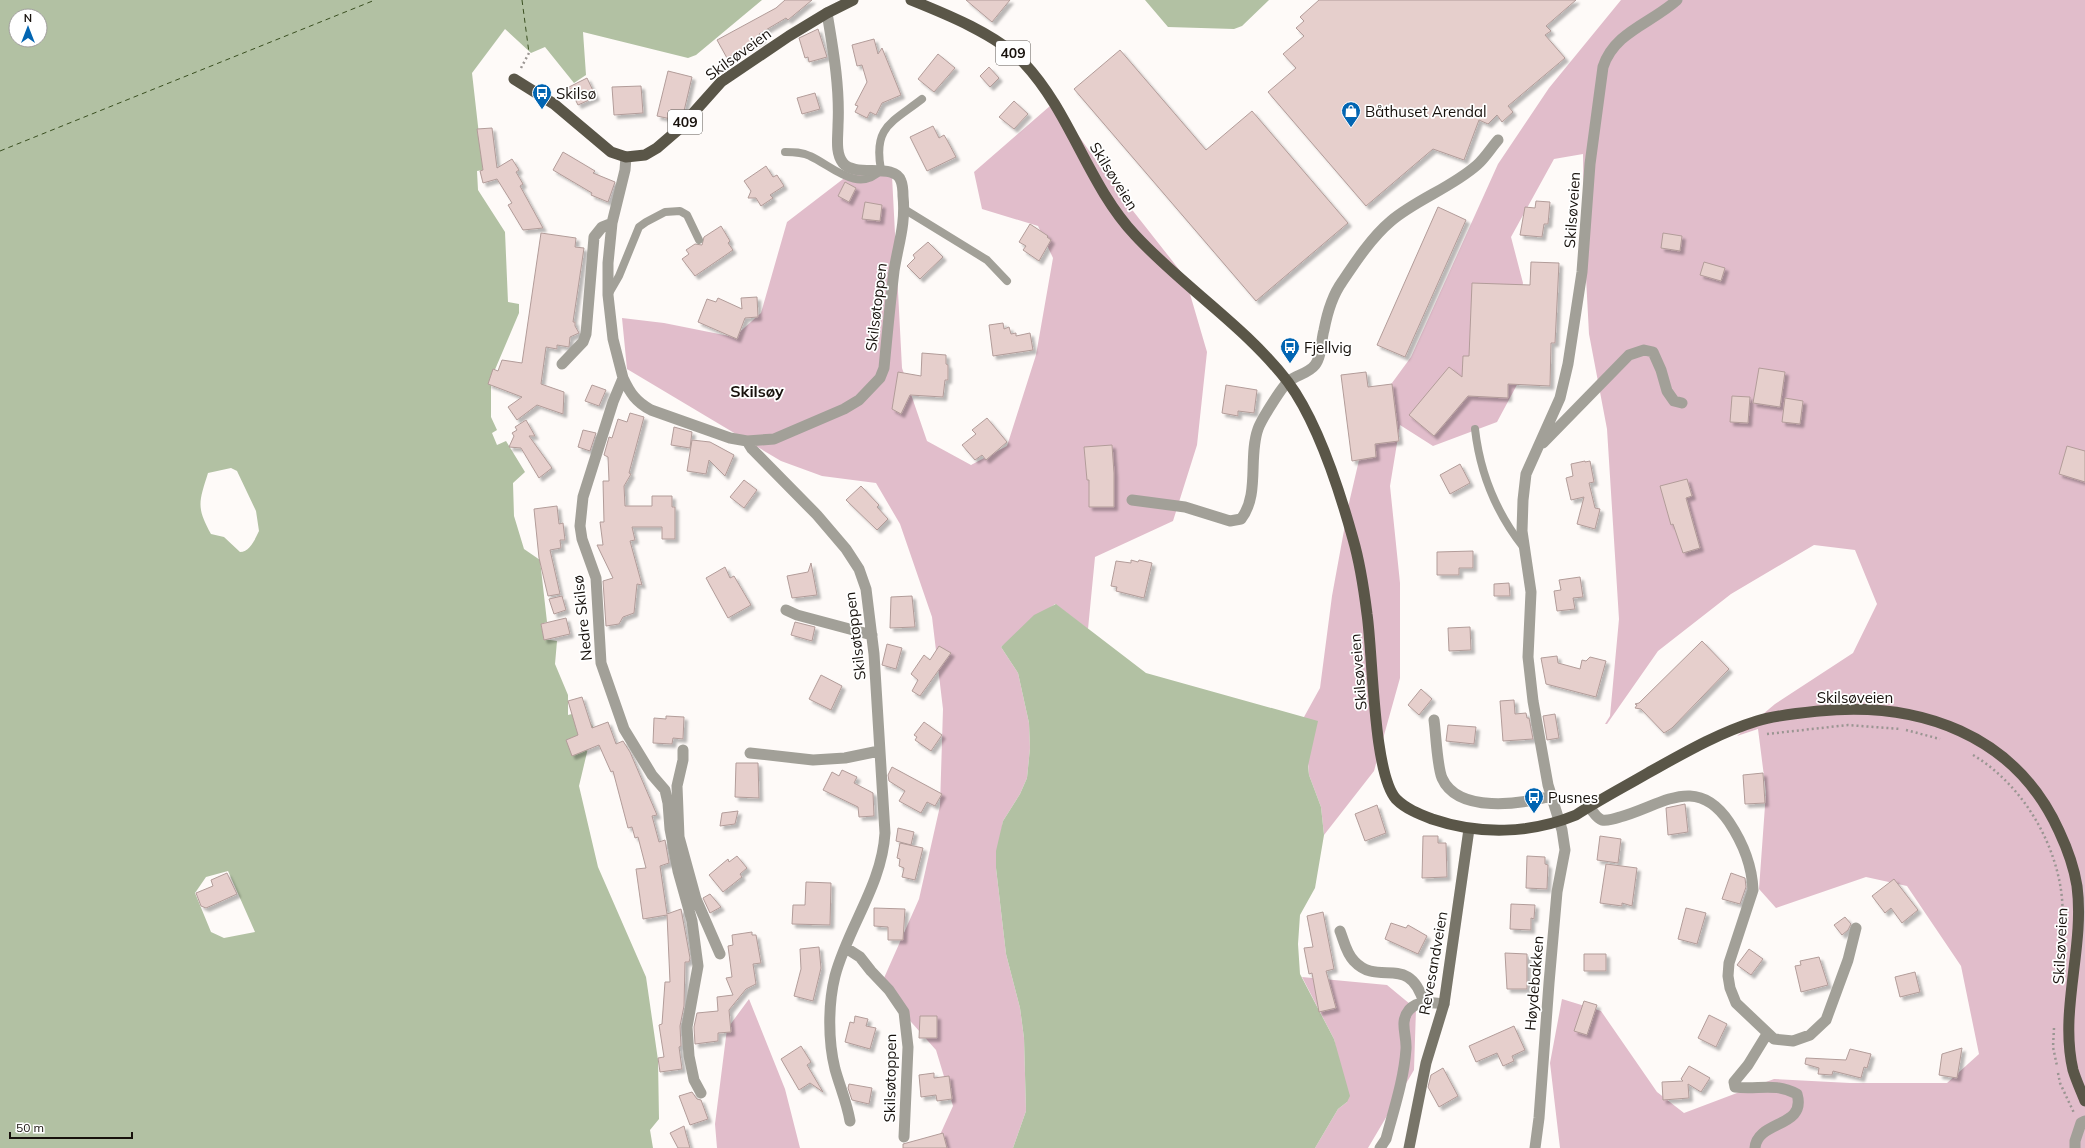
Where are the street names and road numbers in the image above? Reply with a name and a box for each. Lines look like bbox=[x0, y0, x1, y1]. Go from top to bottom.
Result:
street label: Skilsøveien bbox=[701, 24, 775, 84]
road number: 409 bbox=[996, 41, 1030, 65]
road number: 409 bbox=[668, 110, 702, 134]
street label: Skilsøveien bbox=[1086, 138, 1142, 214]
street label: Skilsøveien bbox=[1560, 171, 1584, 249]
street label: Skilsøtoppen bbox=[861, 262, 891, 352]
street label: Nedre Skilsø bbox=[568, 574, 596, 662]
street label: Skilsøtoppen bbox=[840, 591, 870, 681]
street label: Skilsøveien bbox=[1345, 633, 1371, 711]
street label: Skilsøveien bbox=[1817, 688, 1893, 707]
street label: Skilsøveien bbox=[2049, 907, 2071, 985]
street label: Revesandveien bbox=[1415, 910, 1451, 1016]
street label: Høydebakken bbox=[1520, 935, 1548, 1031]
street label: Skilsøtoppen bbox=[880, 1033, 900, 1123]

